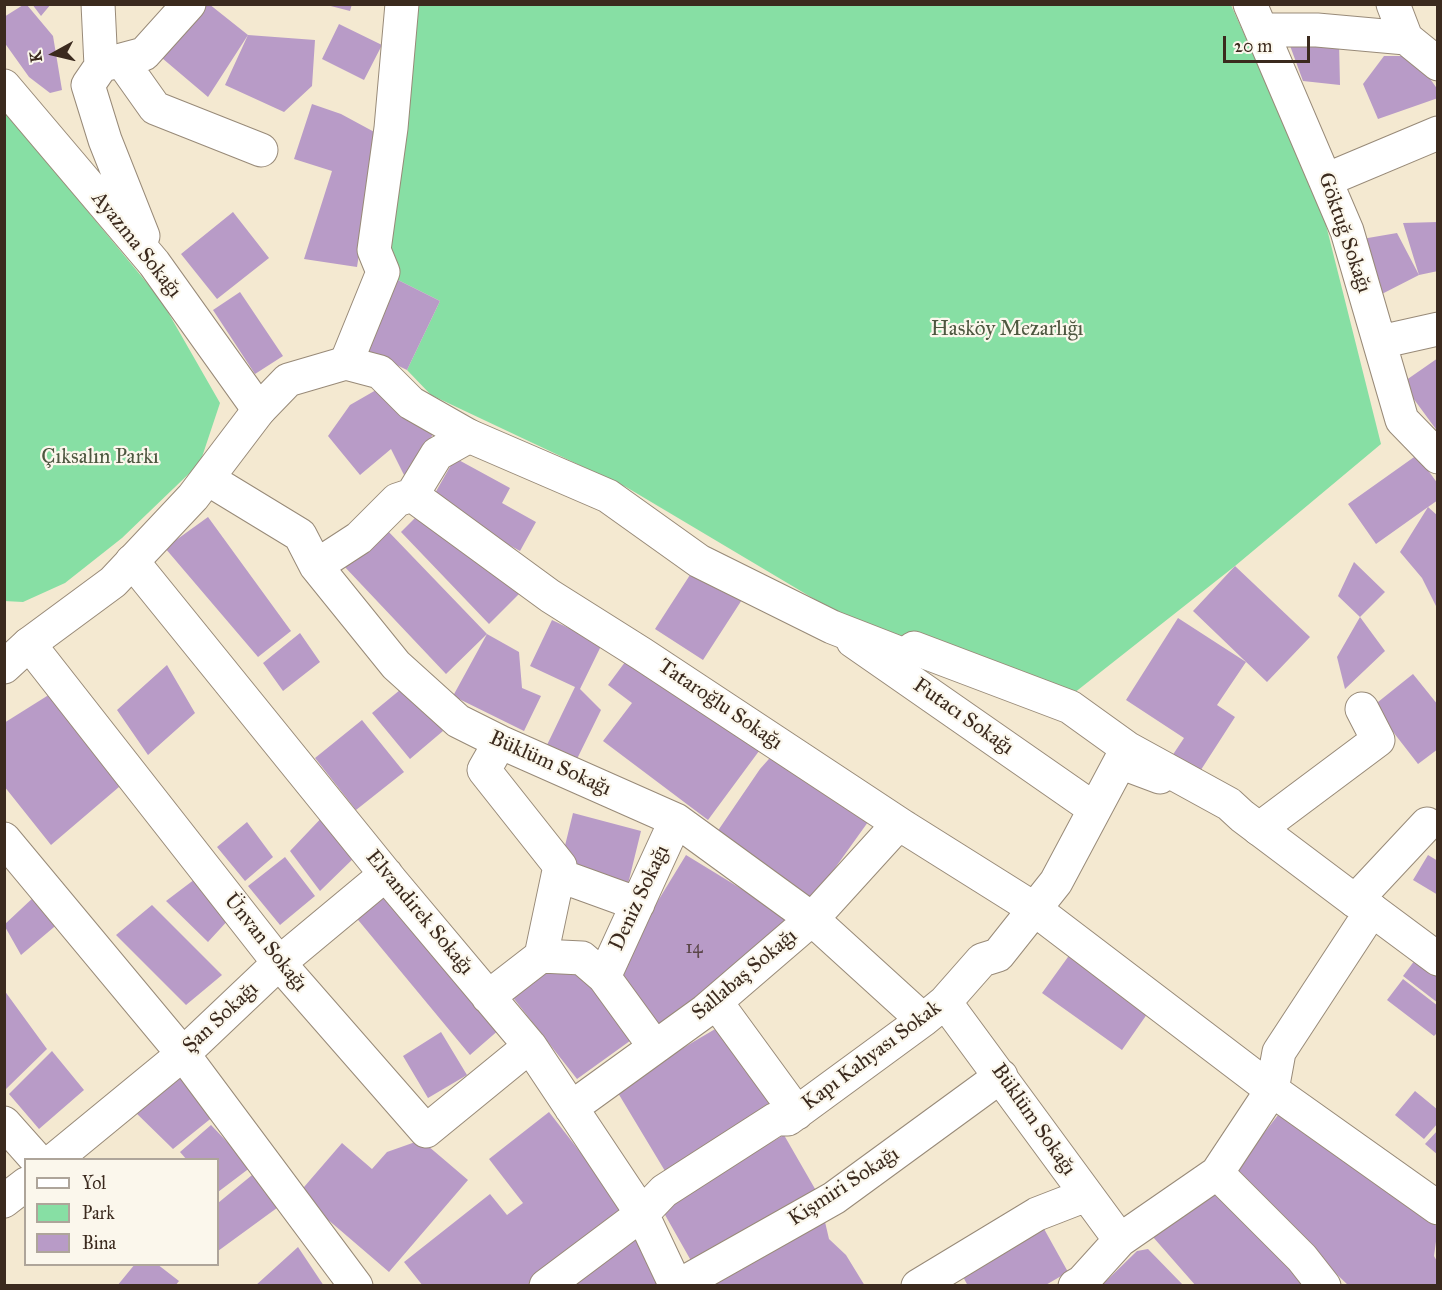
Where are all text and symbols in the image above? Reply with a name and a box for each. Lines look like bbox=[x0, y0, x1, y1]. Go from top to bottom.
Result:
north arrow bbox=[24, 24, 84, 84]
scale bar bbox=[1226, 24, 1313, 62]
text: 20 m bbox=[1234, 35, 1272, 57]
text: K bbox=[25, 50, 46, 64]
street label: Göktuğ Sokağı bbox=[1312, 170, 1376, 296]
street label: Ayazma Sokağı bbox=[85, 187, 187, 303]
park label: Hasköy Mezarlığı bbox=[931, 317, 1083, 343]
park label: Çıksalın Parkı bbox=[41, 445, 159, 471]
street label: Tataroğlu Sokağı bbox=[653, 654, 787, 756]
street label: Futacı Sokağı bbox=[908, 673, 1018, 761]
street label: Büklüm Sokağı bbox=[485, 726, 615, 802]
street label: Deniz Sokağı bbox=[605, 841, 675, 955]
street label: Elvandirek Sokağı bbox=[360, 846, 478, 980]
street label: Ünvan Sokağı bbox=[218, 889, 312, 997]
street label: Sallabaş Sokağı bbox=[687, 924, 803, 1026]
house number: 14 bbox=[685, 938, 703, 960]
street label: Şan Sokağı bbox=[178, 977, 264, 1059]
street label: Kapı Kahyası Sokak bbox=[798, 996, 946, 1116]
street label: Büklüm Sokağı bbox=[985, 1059, 1081, 1181]
street label: Kişmiri Sokağı bbox=[784, 1142, 904, 1232]
legend bbox=[24, 1158, 219, 1266]
text: Yol bbox=[82, 1172, 106, 1194]
text: Park bbox=[82, 1202, 115, 1224]
text: Bina bbox=[82, 1232, 116, 1254]

